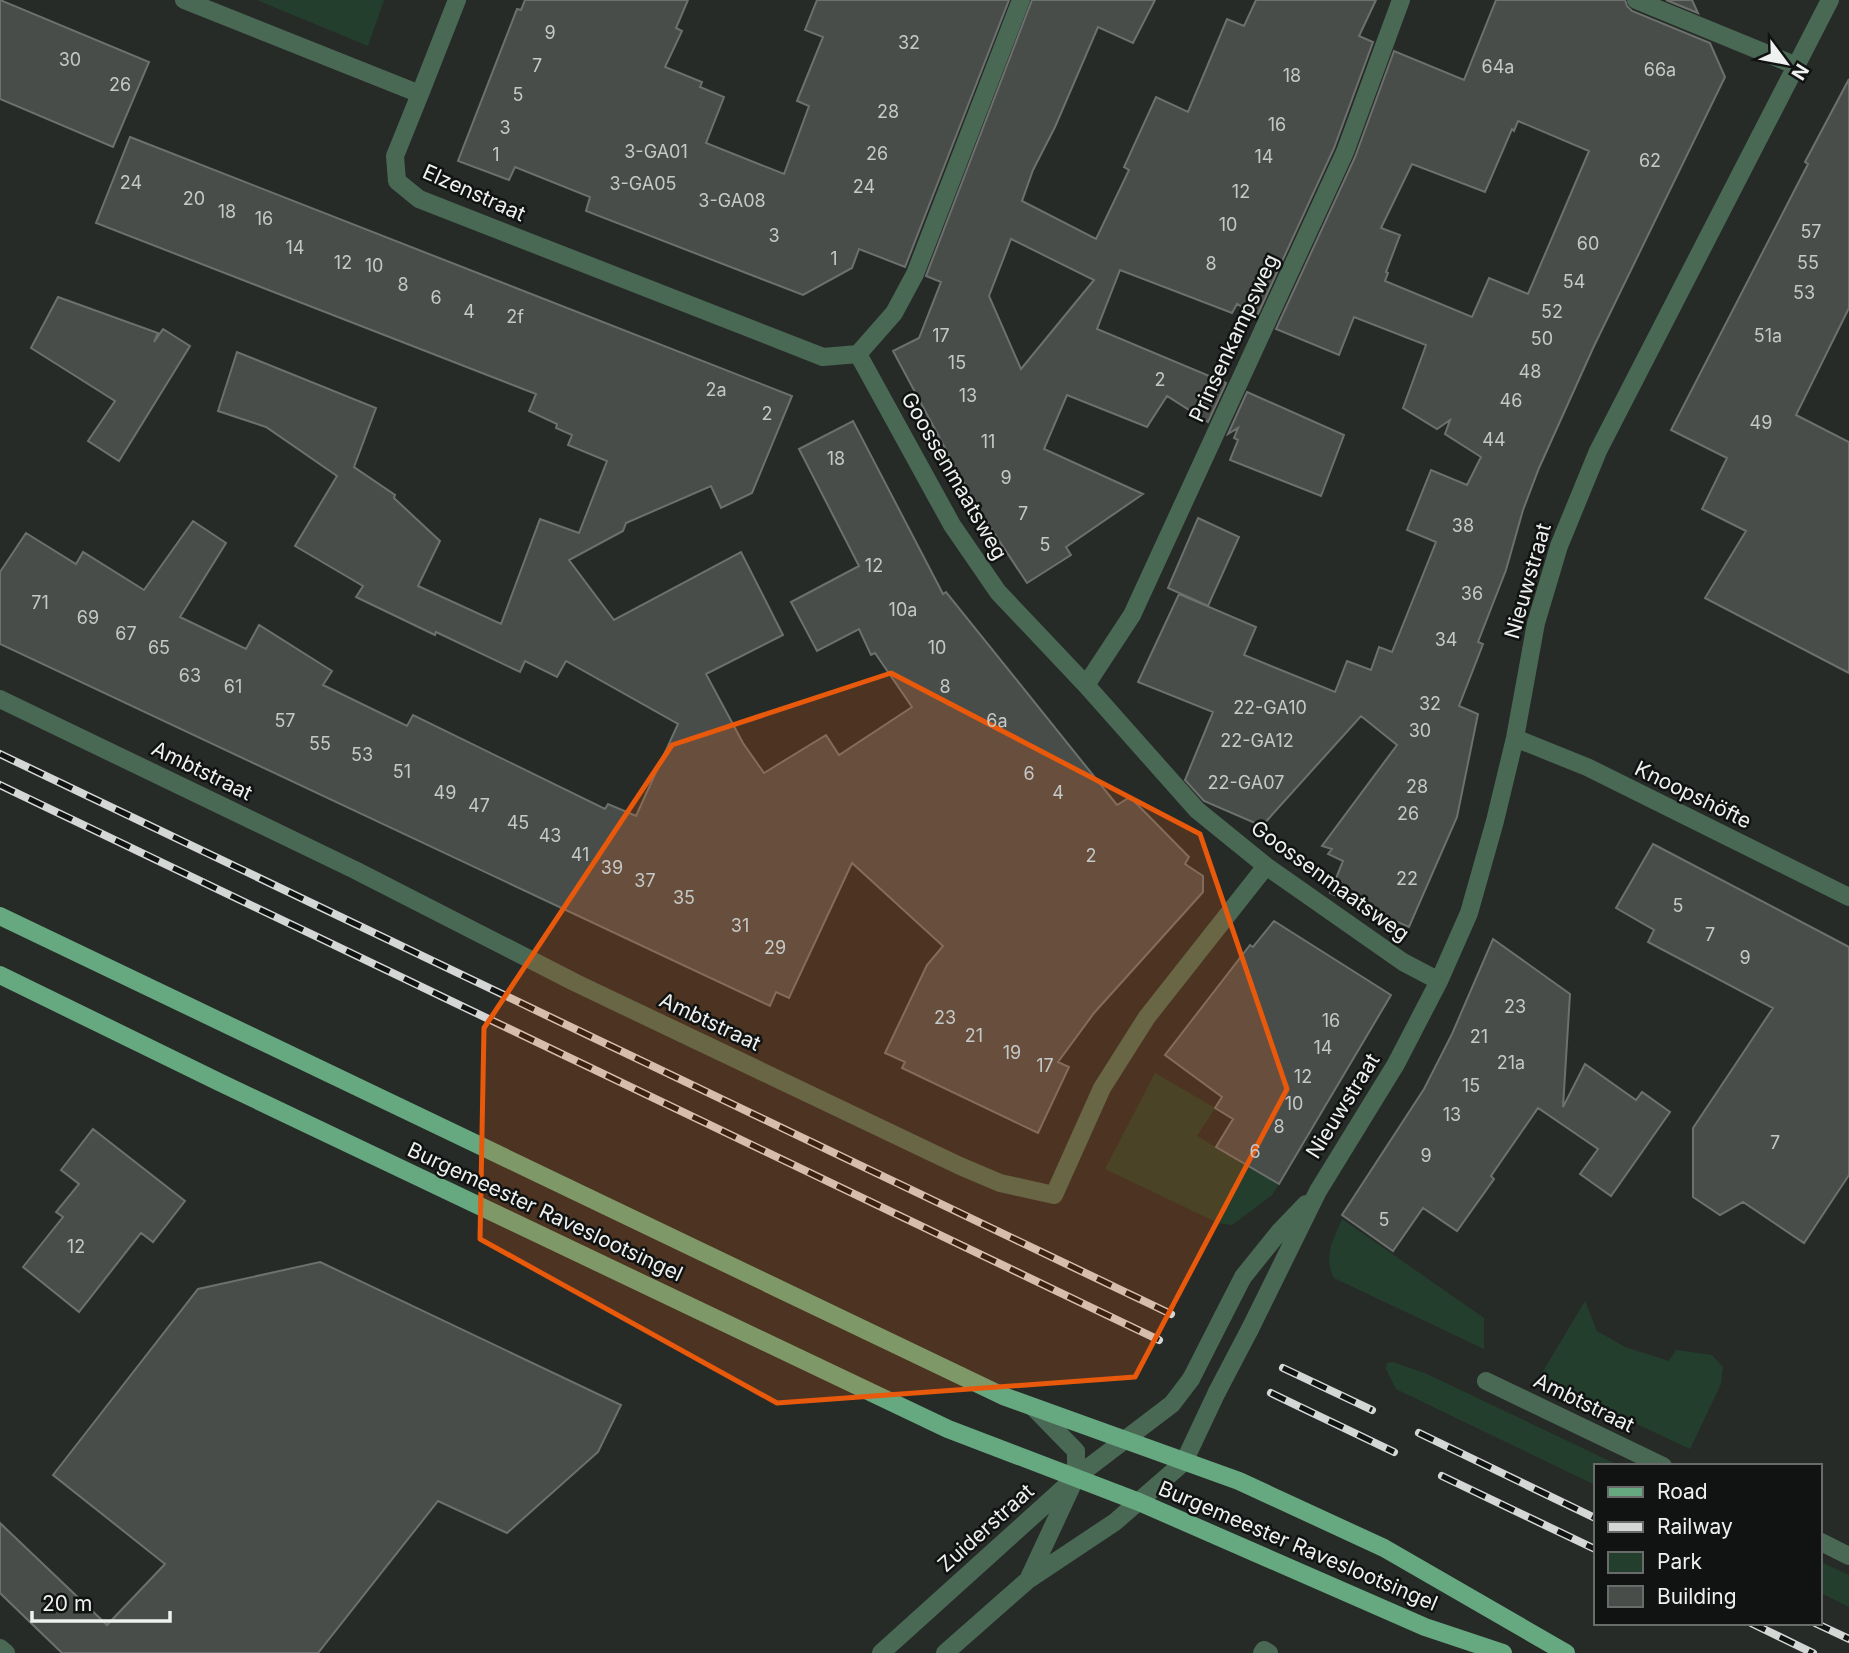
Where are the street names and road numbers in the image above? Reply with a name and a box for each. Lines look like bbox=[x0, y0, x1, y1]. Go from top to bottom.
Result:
street label: Elzenstraat bbox=[419, 159, 530, 226]
street label: Prinsenkampsweg bbox=[1184, 250, 1283, 426]
street label: Goossenmaatsweg bbox=[896, 388, 1013, 564]
street label: Nieuwstraat bbox=[1499, 520, 1556, 642]
street label: Ambtstraat bbox=[148, 735, 257, 806]
street label: Knoopshöfte bbox=[1631, 756, 1756, 834]
street label: Goossenmaatsweg bbox=[1246, 815, 1414, 946]
street label: Ambtstraat bbox=[656, 987, 765, 1056]
street label: Nieuwstraat bbox=[1300, 1049, 1385, 1163]
street label: Burgemeester Raveslootsingel bbox=[404, 1137, 687, 1286]
street label: Ambtstraat bbox=[1530, 1367, 1639, 1438]
street label: Burgemeester Raveslootsingel bbox=[1155, 1475, 1442, 1616]
street label: Zuiderstraat bbox=[933, 1478, 1039, 1577]

